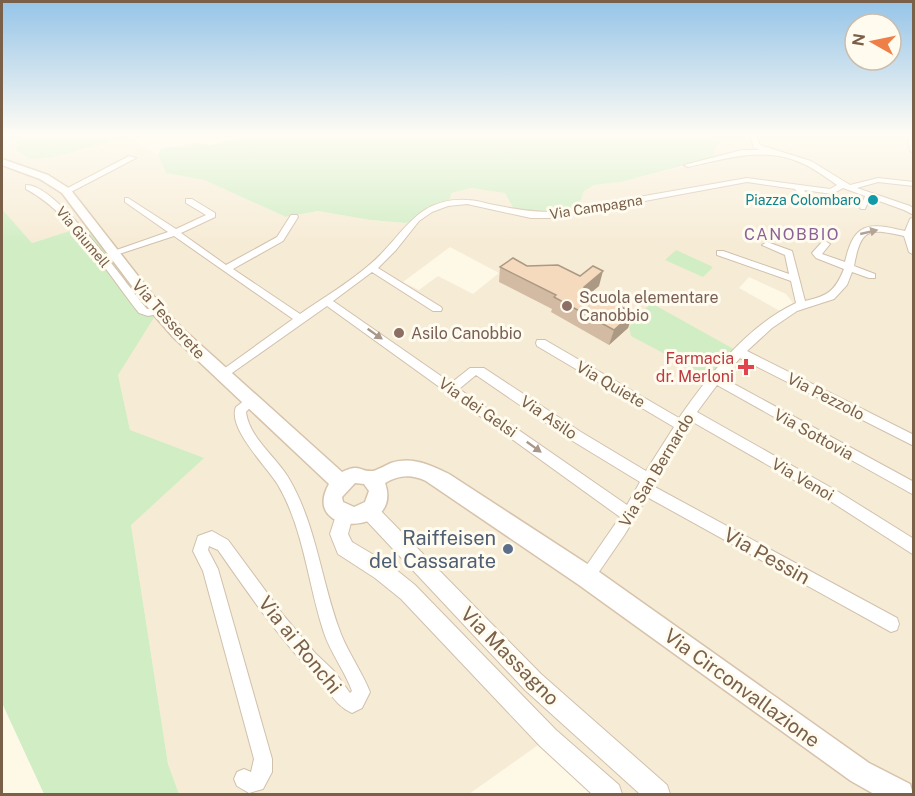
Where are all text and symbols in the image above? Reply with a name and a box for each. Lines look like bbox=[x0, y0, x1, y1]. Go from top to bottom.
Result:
north arrow bbox=[843, 12, 903, 72]
text: N bbox=[848, 32, 869, 47]
street label: Via Campagna bbox=[548, 192, 644, 222]
place label: Piazza Colombaro bbox=[745, 192, 861, 208]
marker: Piazza Colombaro bbox=[866, 193, 880, 207]
street label: Via Giumell bbox=[53, 203, 113, 271]
district label: CANOBBIO bbox=[744, 225, 840, 244]
one-way arrow bbox=[860, 226, 878, 236]
street label: Via Tesserete bbox=[128, 276, 209, 363]
place label: Scuola elementare Canobbio bbox=[579, 288, 719, 325]
marker: Scuola elementare Canobbio bbox=[560, 299, 574, 313]
place label: Asilo Canobbio bbox=[411, 324, 522, 343]
marker: Asilo Canobbio bbox=[392, 326, 406, 340]
one-way arrow bbox=[366, 328, 382, 340]
place label: Farmacia dr. Merloni bbox=[656, 349, 734, 386]
street label: Via Quiete bbox=[573, 357, 649, 412]
marker: Farmacia dr. Merloni bbox=[739, 360, 753, 374]
street label: Via Pezzolo bbox=[784, 369, 868, 424]
street label: Via dei Gelsi bbox=[435, 373, 521, 441]
street label: Via Asilo bbox=[517, 392, 581, 443]
street label: Via Sottovia bbox=[771, 405, 857, 464]
street label: Via San Bernardo bbox=[615, 410, 698, 530]
one-way arrow bbox=[525, 441, 541, 453]
street label: Via Venoi bbox=[768, 454, 837, 505]
street label: Via Pessin bbox=[720, 522, 814, 590]
place label: Raiffeisen del Cassarate bbox=[369, 526, 496, 573]
marker: Raiffeisen del Cassarate bbox=[501, 542, 515, 556]
street label: Via ai Ronchi bbox=[253, 591, 347, 699]
street label: Via Massagno bbox=[456, 602, 564, 710]
street label: Via Circonvallazione bbox=[659, 623, 825, 753]

